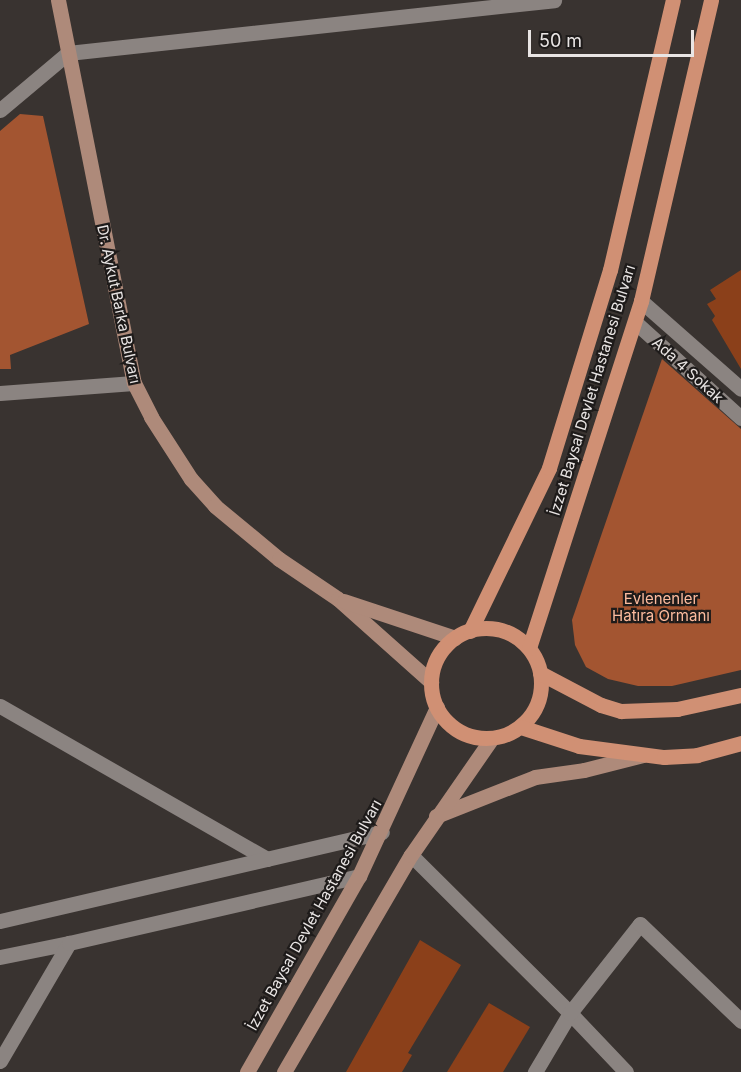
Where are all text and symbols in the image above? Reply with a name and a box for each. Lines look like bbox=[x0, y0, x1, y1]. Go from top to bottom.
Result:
scale bar bbox=[531, 18, 698, 56]
text: 50 m bbox=[539, 30, 582, 51]
street label: Dr. Aykut Barka Bulvarı bbox=[93, 223, 145, 385]
street label: İzzet Baysal Devlet Hastanesi Bulvarı bbox=[545, 263, 639, 517]
street label: Ada 4 Sokak bbox=[649, 333, 727, 407]
park label: Evlenenler Hatıra Ormanı bbox=[612, 589, 710, 624]
street label: İzzet Baysal Devlet Hastanesi Bulvarı bbox=[243, 796, 385, 1034]

